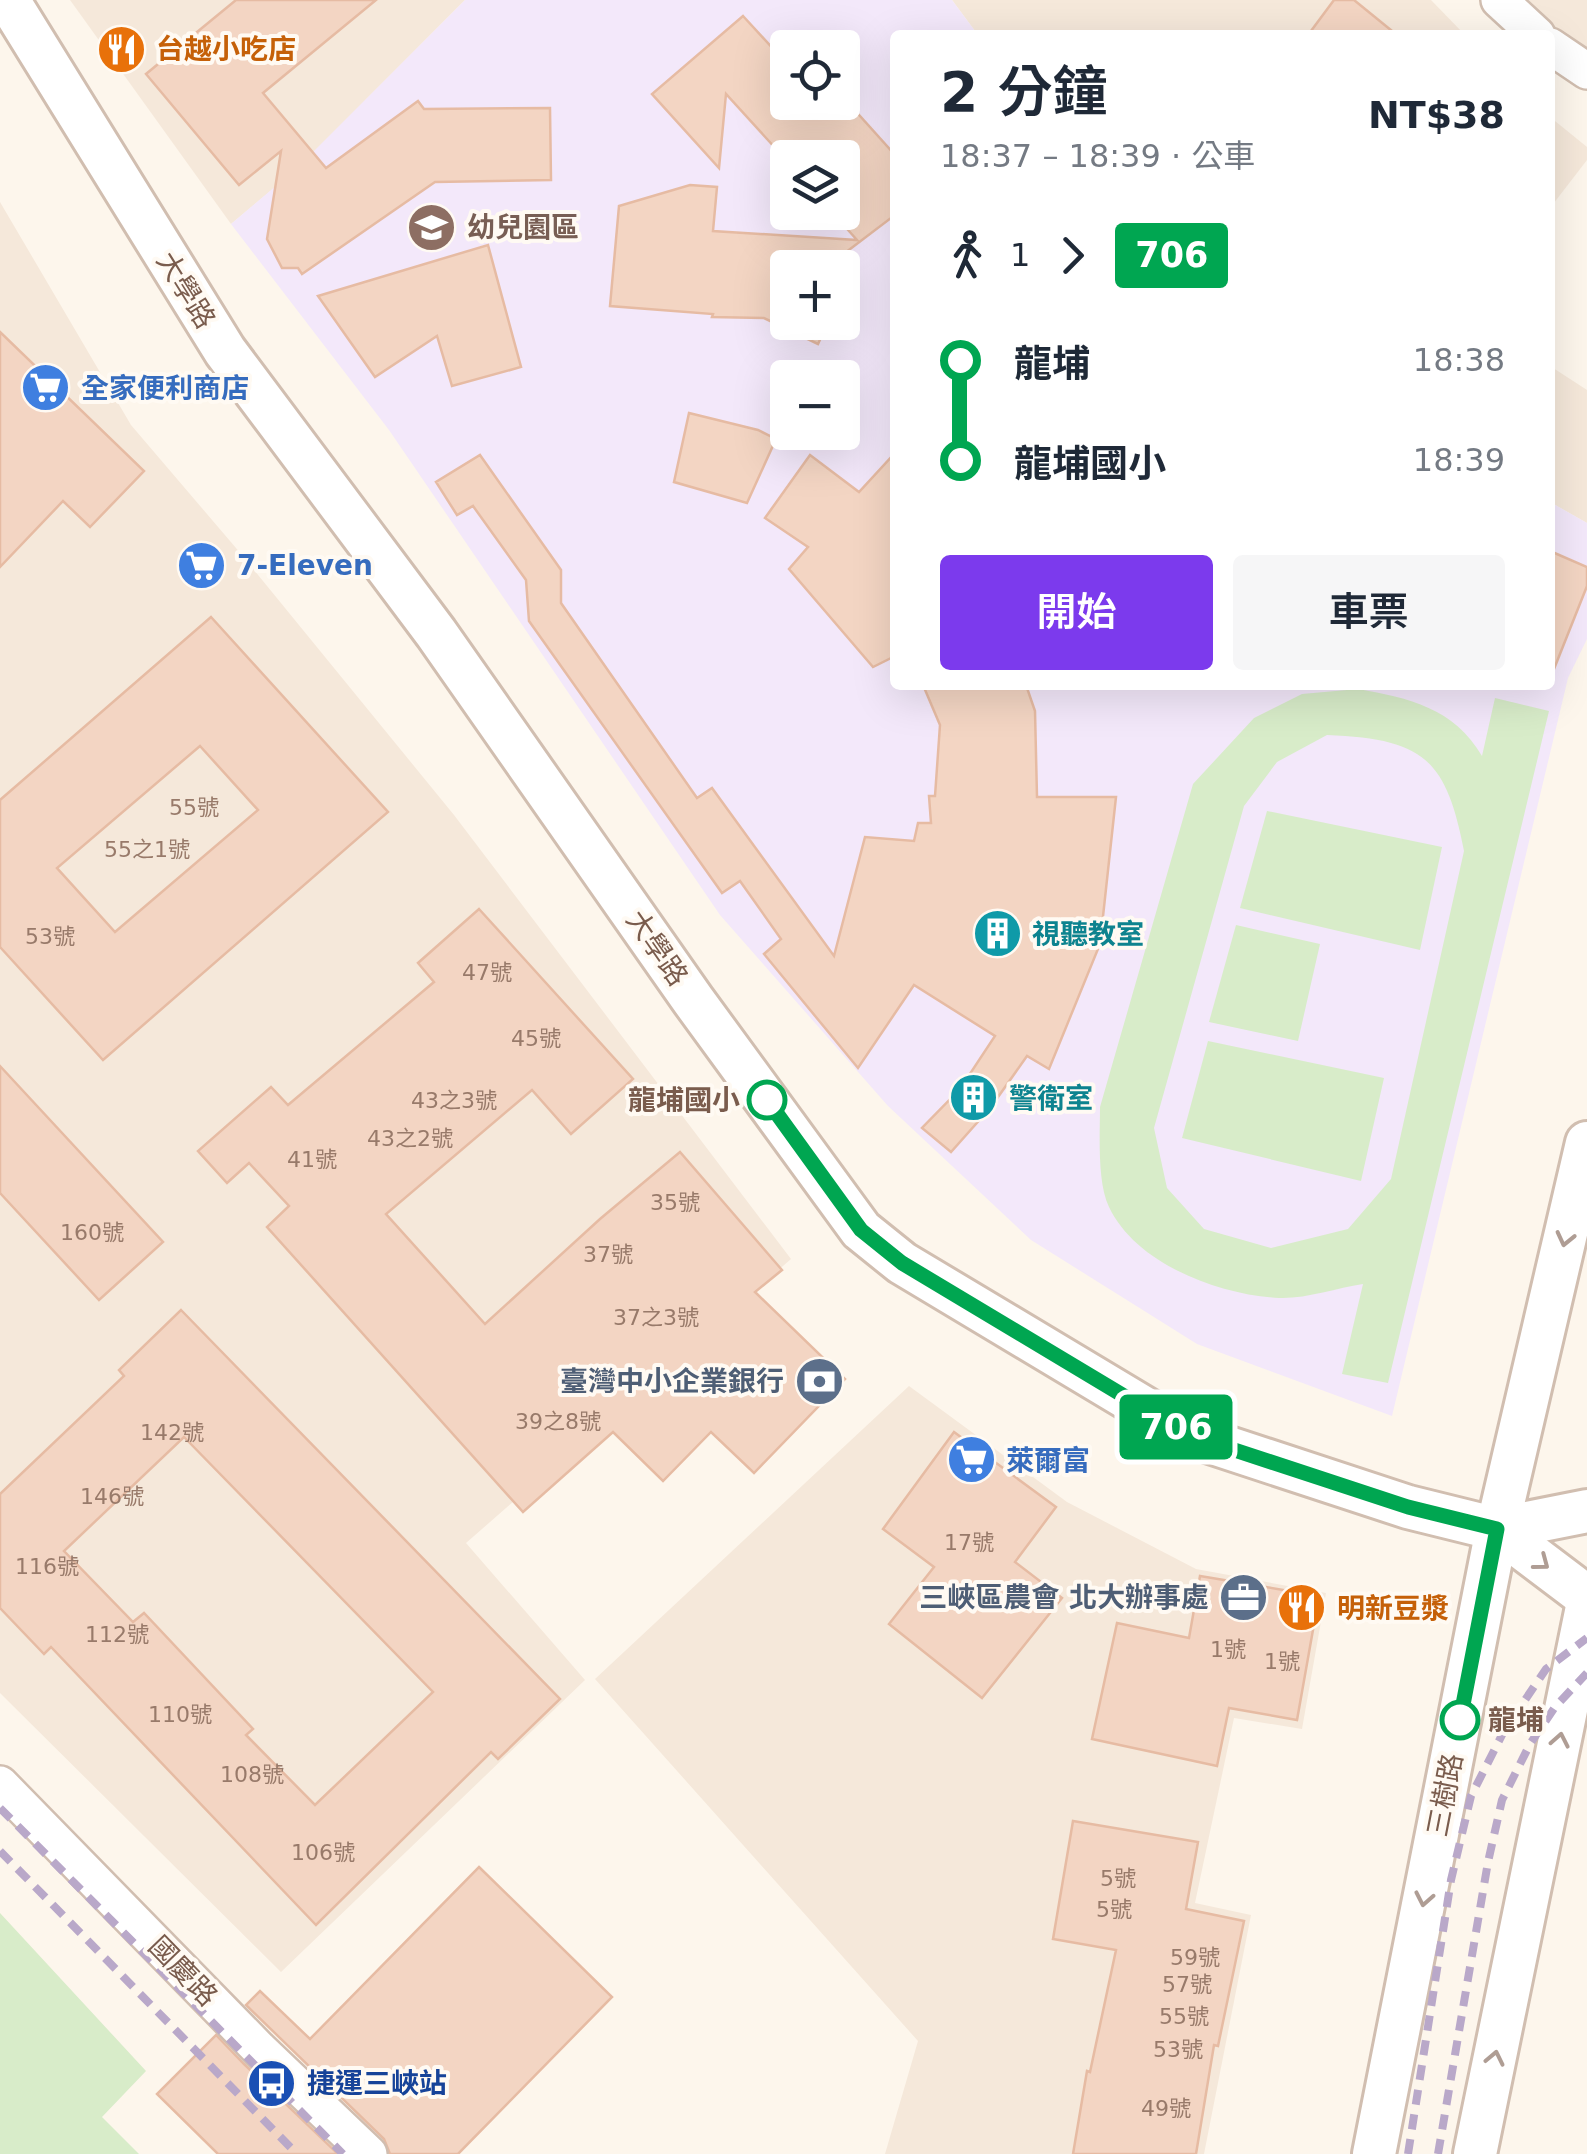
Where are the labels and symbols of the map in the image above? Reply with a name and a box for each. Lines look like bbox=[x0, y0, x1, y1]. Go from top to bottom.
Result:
restaurant icon: 台越小吃店 bbox=[95, 23, 147, 75]
place label: 台越小吃店 bbox=[156, 33, 296, 66]
school or university icon: 幼兒園區 bbox=[406, 201, 458, 253]
place label: 幼兒園區 bbox=[467, 211, 579, 244]
street label: 大學路 bbox=[150, 246, 222, 334]
supermarket icon: 全家便利商店 bbox=[20, 362, 72, 414]
place label: 全家便利商店 bbox=[81, 372, 249, 405]
supermarket icon: 7-Eleven bbox=[176, 539, 228, 591]
place label: 7-Eleven bbox=[237, 549, 373, 582]
house number: 55號 bbox=[169, 795, 219, 820]
house number: 55之1號 bbox=[104, 837, 190, 862]
street label: 大學路 bbox=[619, 904, 695, 992]
building icon: 視聽教室 bbox=[971, 908, 1023, 960]
place label: 視聽教室 bbox=[1032, 918, 1144, 951]
house number: 53號 bbox=[25, 924, 75, 949]
house number: 47號 bbox=[462, 960, 512, 985]
house number: 45號 bbox=[511, 1026, 561, 1051]
building icon: 警衛室 bbox=[948, 1072, 1000, 1124]
marker: 龍埔國小 bbox=[748, 1081, 786, 1119]
place label: 警衛室 bbox=[1009, 1082, 1093, 1115]
place label: 龍埔國小 bbox=[628, 1084, 740, 1117]
house number: 43之3號 bbox=[411, 1088, 497, 1113]
house number: 43之2號 bbox=[367, 1126, 453, 1151]
house number: 41號 bbox=[287, 1147, 337, 1172]
house number: 35號 bbox=[650, 1190, 700, 1215]
house number: 160號 bbox=[60, 1220, 124, 1245]
one-way arrow bbox=[1556, 1230, 1577, 1247]
house number: 37號 bbox=[583, 1242, 633, 1267]
house number: 37之3號 bbox=[613, 1305, 699, 1330]
bank icon: 臺灣中小企業銀行 bbox=[793, 1355, 845, 1407]
place label: 臺灣中小企業銀行 bbox=[560, 1365, 784, 1398]
line badge: 706 bbox=[1118, 1394, 1234, 1460]
house number: 39之8號 bbox=[515, 1409, 601, 1434]
house number: 142號 bbox=[140, 1420, 204, 1445]
supermarket icon: 萊爾富 bbox=[945, 1434, 997, 1486]
place label: 萊爾富 bbox=[1006, 1444, 1090, 1477]
house number: 146號 bbox=[80, 1484, 144, 1509]
house number: 17號 bbox=[944, 1530, 994, 1555]
one-way arrow bbox=[1531, 1551, 1549, 1569]
house number: 116號 bbox=[15, 1554, 79, 1579]
office icon: 三峽區農會 北大辦事處 bbox=[1218, 1571, 1270, 1623]
place label: 三峽區農會 北大辦事處 bbox=[919, 1581, 1209, 1614]
restaurant icon: 明新豆漿 bbox=[1276, 1582, 1328, 1634]
place label: 明新豆漿 bbox=[1337, 1592, 1449, 1625]
house number: 112號 bbox=[85, 1622, 149, 1647]
house number: 1號 bbox=[1210, 1637, 1246, 1662]
house number: 1號 bbox=[1264, 1649, 1300, 1674]
marker: 龍埔 bbox=[1441, 1701, 1479, 1739]
house number: 110號 bbox=[148, 1702, 212, 1727]
place label: 龍埔 bbox=[1488, 1704, 1544, 1737]
one-way arrow bbox=[1549, 1732, 1570, 1749]
street label: 三樹路 bbox=[1421, 1751, 1469, 1839]
house number: 108號 bbox=[220, 1762, 284, 1787]
house number: 106號 bbox=[291, 1840, 355, 1865]
house number: 5號 bbox=[1100, 1866, 1136, 1891]
one-way arrow bbox=[1415, 1891, 1436, 1908]
house number: 5號 bbox=[1096, 1897, 1132, 1922]
street label: 國慶路 bbox=[142, 1929, 224, 2013]
house number: 59號 bbox=[1170, 1945, 1220, 1970]
house number: 57號 bbox=[1162, 1972, 1212, 1997]
house number: 55號 bbox=[1159, 2004, 1209, 2029]
house number: 53號 bbox=[1153, 2037, 1203, 2062]
one-way arrow bbox=[1483, 2050, 1504, 2067]
bus stop icon: 捷運三峽站 bbox=[246, 2057, 298, 2109]
place label: 捷運三峽站 bbox=[307, 2067, 447, 2100]
house number: 49號 bbox=[1141, 2096, 1191, 2121]

